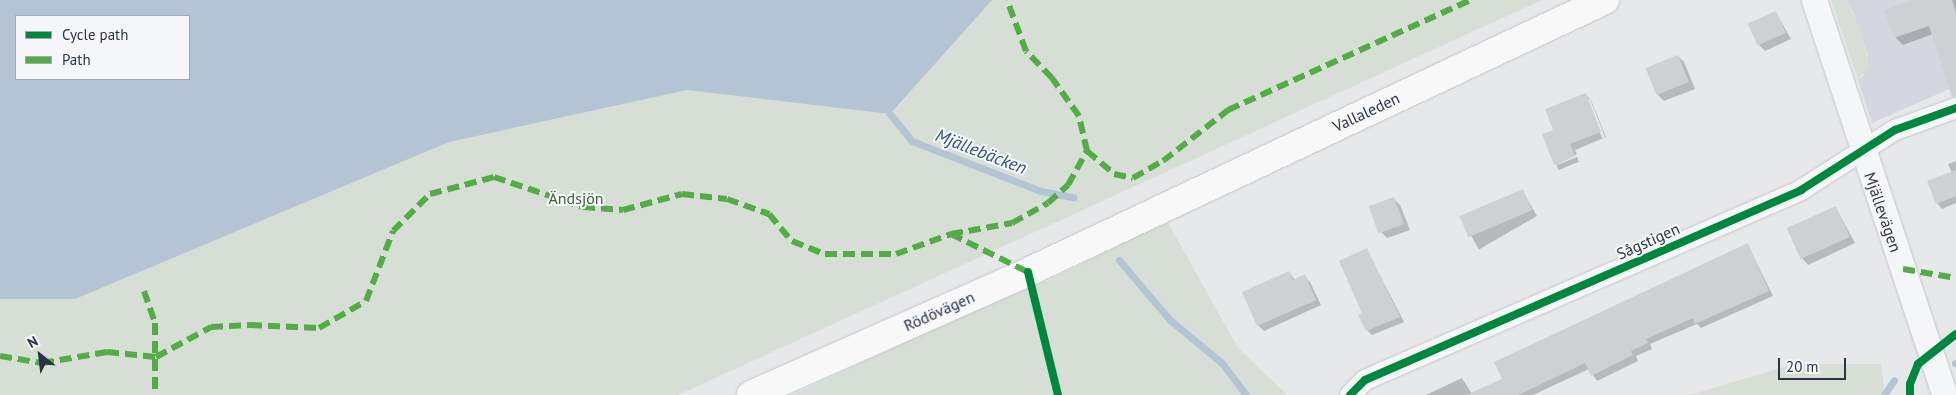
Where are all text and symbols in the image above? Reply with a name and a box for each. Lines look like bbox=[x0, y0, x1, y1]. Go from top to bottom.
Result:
legend bbox=[15, 15, 190, 80]
text: Cycle path bbox=[62, 25, 128, 44]
text: Path bbox=[62, 50, 91, 69]
street label: Vallaleden bbox=[1329, 88, 1403, 136]
water label: Mjällebäcken bbox=[932, 125, 1030, 179]
street label: Mjällevägen bbox=[1860, 170, 1906, 254]
park label: Ändsjön bbox=[548, 188, 604, 208]
street label: Sågstigen bbox=[1614, 219, 1682, 263]
street label: Rödövägen bbox=[901, 287, 977, 335]
north arrow bbox=[15, 330, 65, 380]
text: N bbox=[24, 332, 41, 352]
scale bar bbox=[1781, 348, 1848, 380]
text: 20 m bbox=[1786, 357, 1819, 376]

